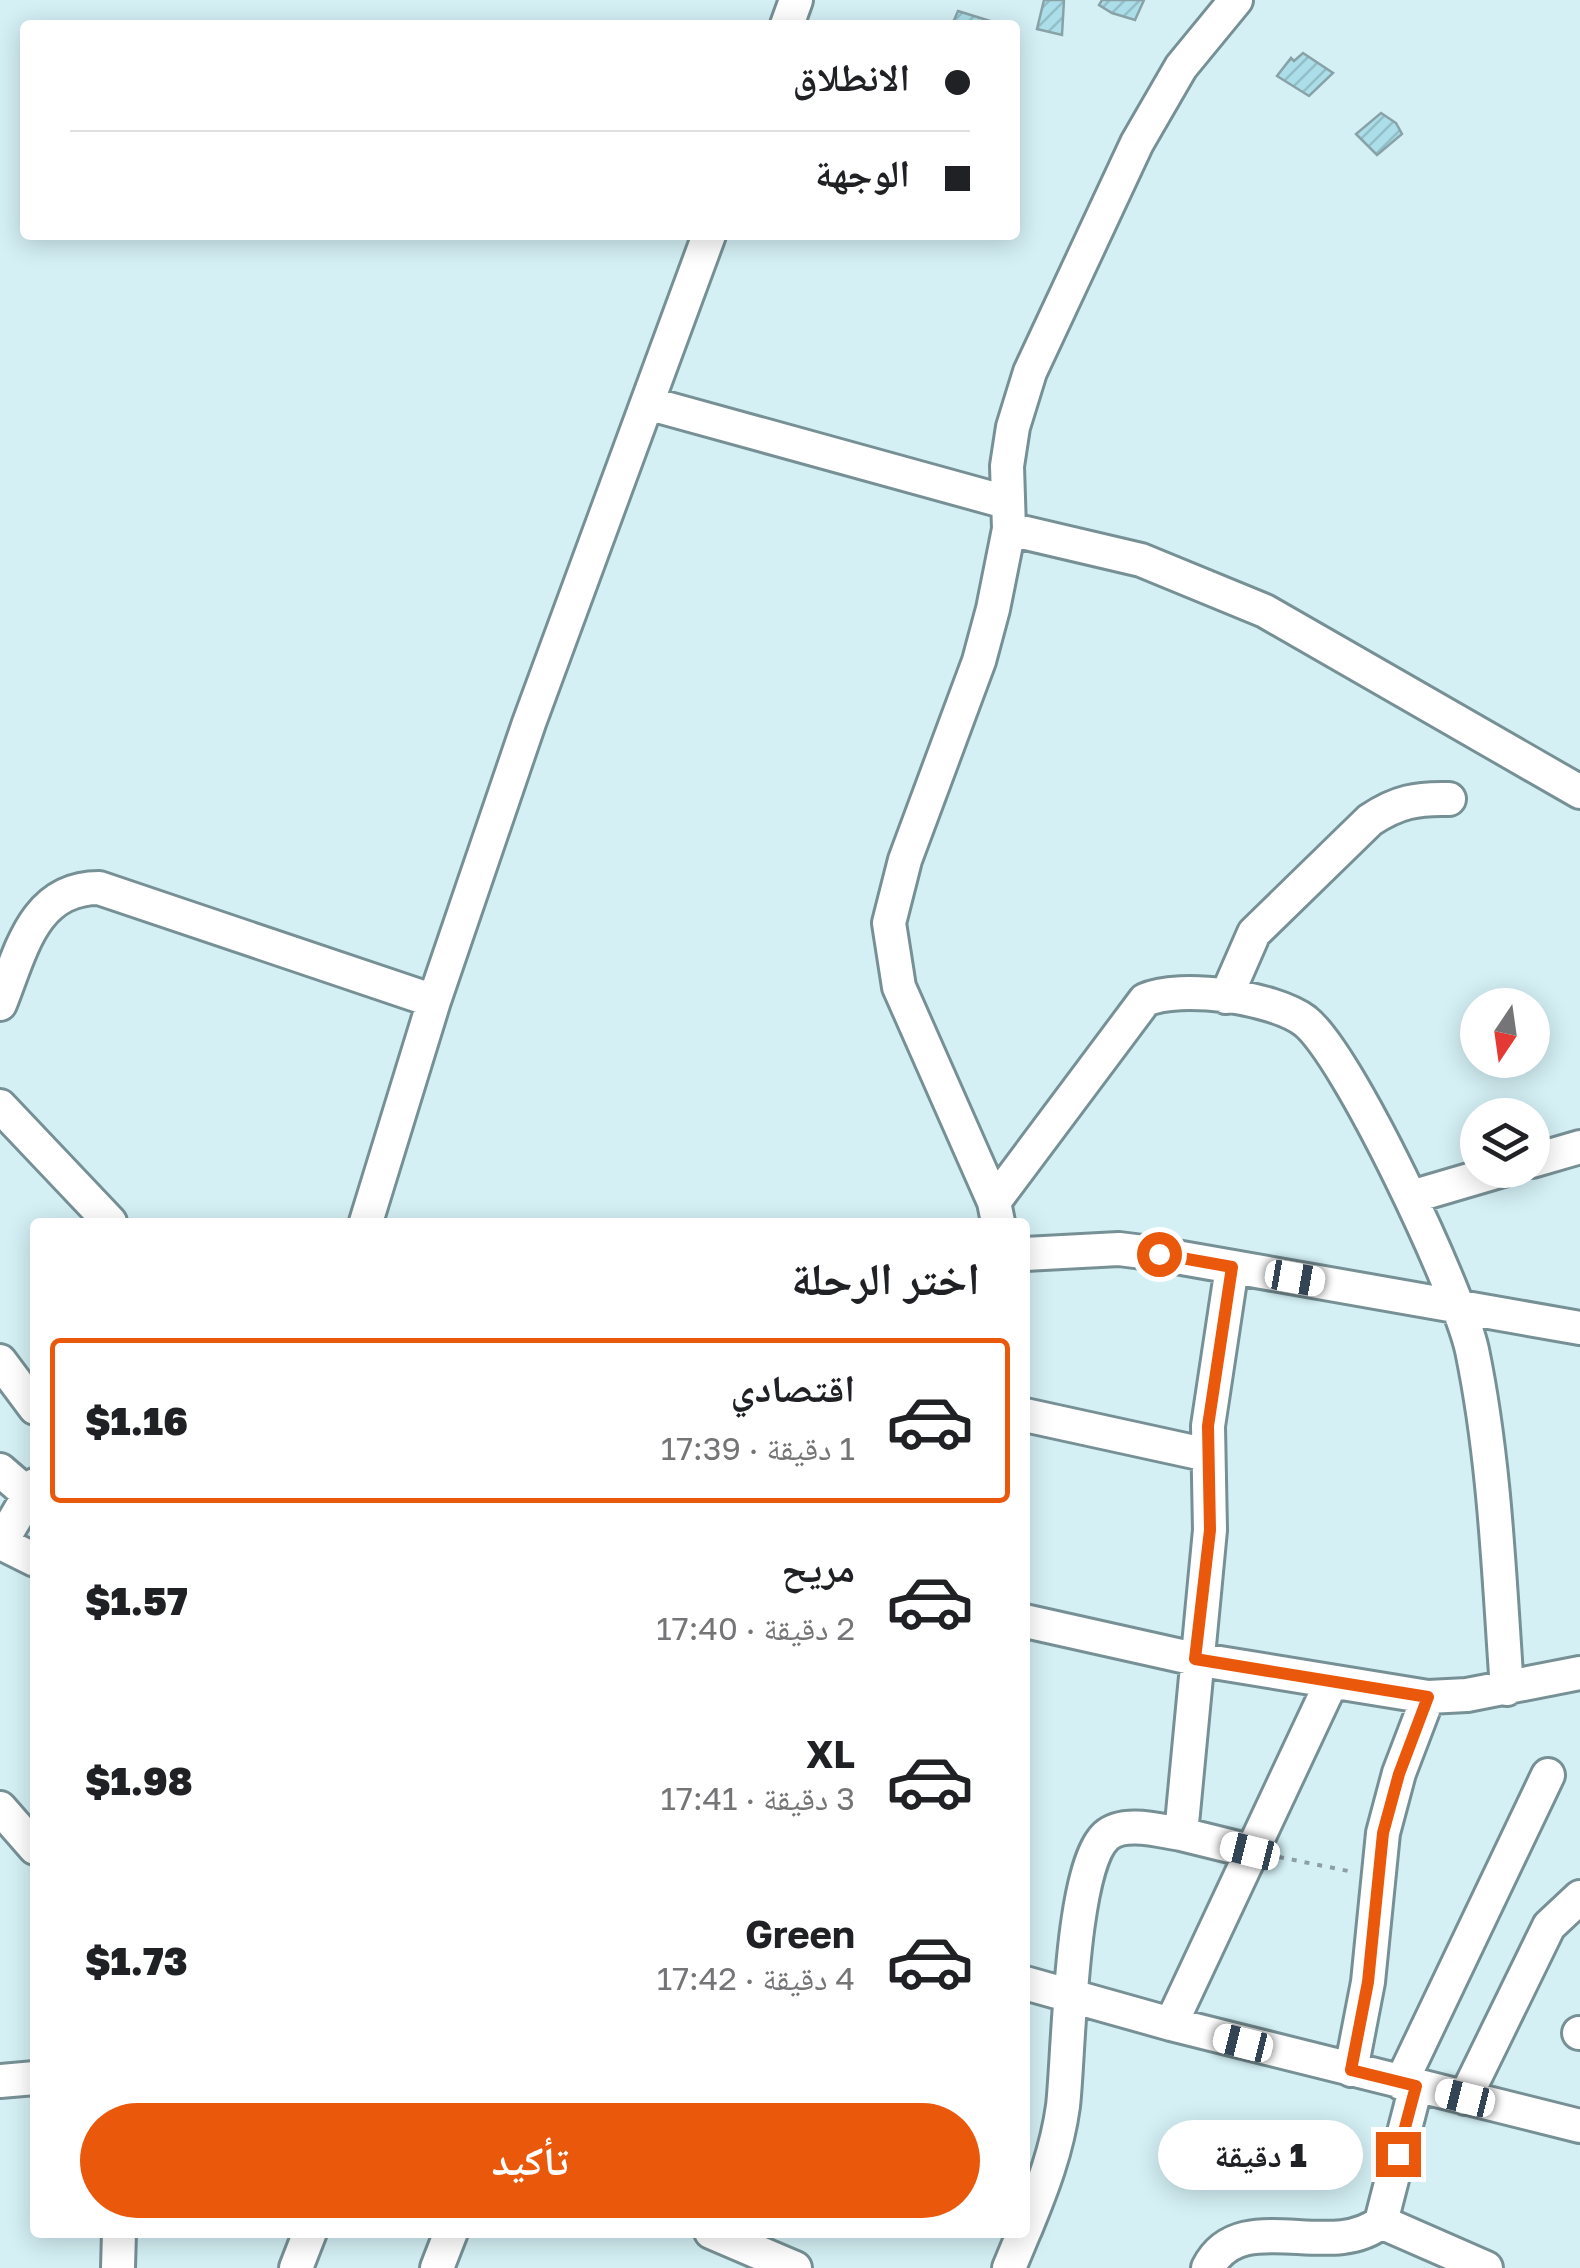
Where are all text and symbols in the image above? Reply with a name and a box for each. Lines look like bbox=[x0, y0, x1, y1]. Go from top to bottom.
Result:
text: الانطلاق bbox=[792, 54, 910, 99]
text: الوجهة bbox=[815, 150, 910, 195]
north arrow bbox=[1460, 988, 1550, 1078]
map controls bbox=[1460, 988, 1550, 1188]
button: layers bbox=[1460, 1098, 1550, 1188]
route start bbox=[1137, 1232, 1182, 1277]
text: اختر الرحلة bbox=[791, 1251, 980, 1305]
car bbox=[1263, 1258, 1327, 1298]
text: اقتصادي bbox=[731, 1365, 855, 1410]
icon: car bbox=[885, 1376, 975, 1466]
text: $1.16 bbox=[85, 1398, 188, 1443]
text: 1 دقيقة · 17:39 bbox=[661, 1429, 855, 1467]
text: مريح bbox=[781, 1545, 855, 1590]
icon: car bbox=[885, 1556, 975, 1646]
text: $1.57 bbox=[85, 1578, 188, 1623]
text: 2 دقيقة · 17:40 bbox=[656, 1609, 855, 1647]
text: XL bbox=[806, 1731, 855, 1776]
icon: car bbox=[885, 1736, 975, 1826]
text: $1.98 bbox=[85, 1758, 193, 1803]
text: 3 دقيقة · 17:41 bbox=[660, 1779, 855, 1817]
car bbox=[1217, 1829, 1283, 1873]
text: Green bbox=[745, 1911, 855, 1956]
icon: car bbox=[885, 1916, 975, 2006]
text: $1.73 bbox=[85, 1938, 188, 1983]
text: 4 دقيقة · 17:42 bbox=[657, 1959, 855, 1997]
car bbox=[1210, 2021, 1276, 2065]
car bbox=[1432, 2076, 1498, 2120]
button: تأكيد bbox=[80, 2103, 980, 2218]
callout: 1 دقيقة bbox=[1158, 2119, 1363, 2189]
route end bbox=[1376, 2132, 1421, 2177]
text: 1 دقيقة bbox=[1214, 2136, 1307, 2174]

